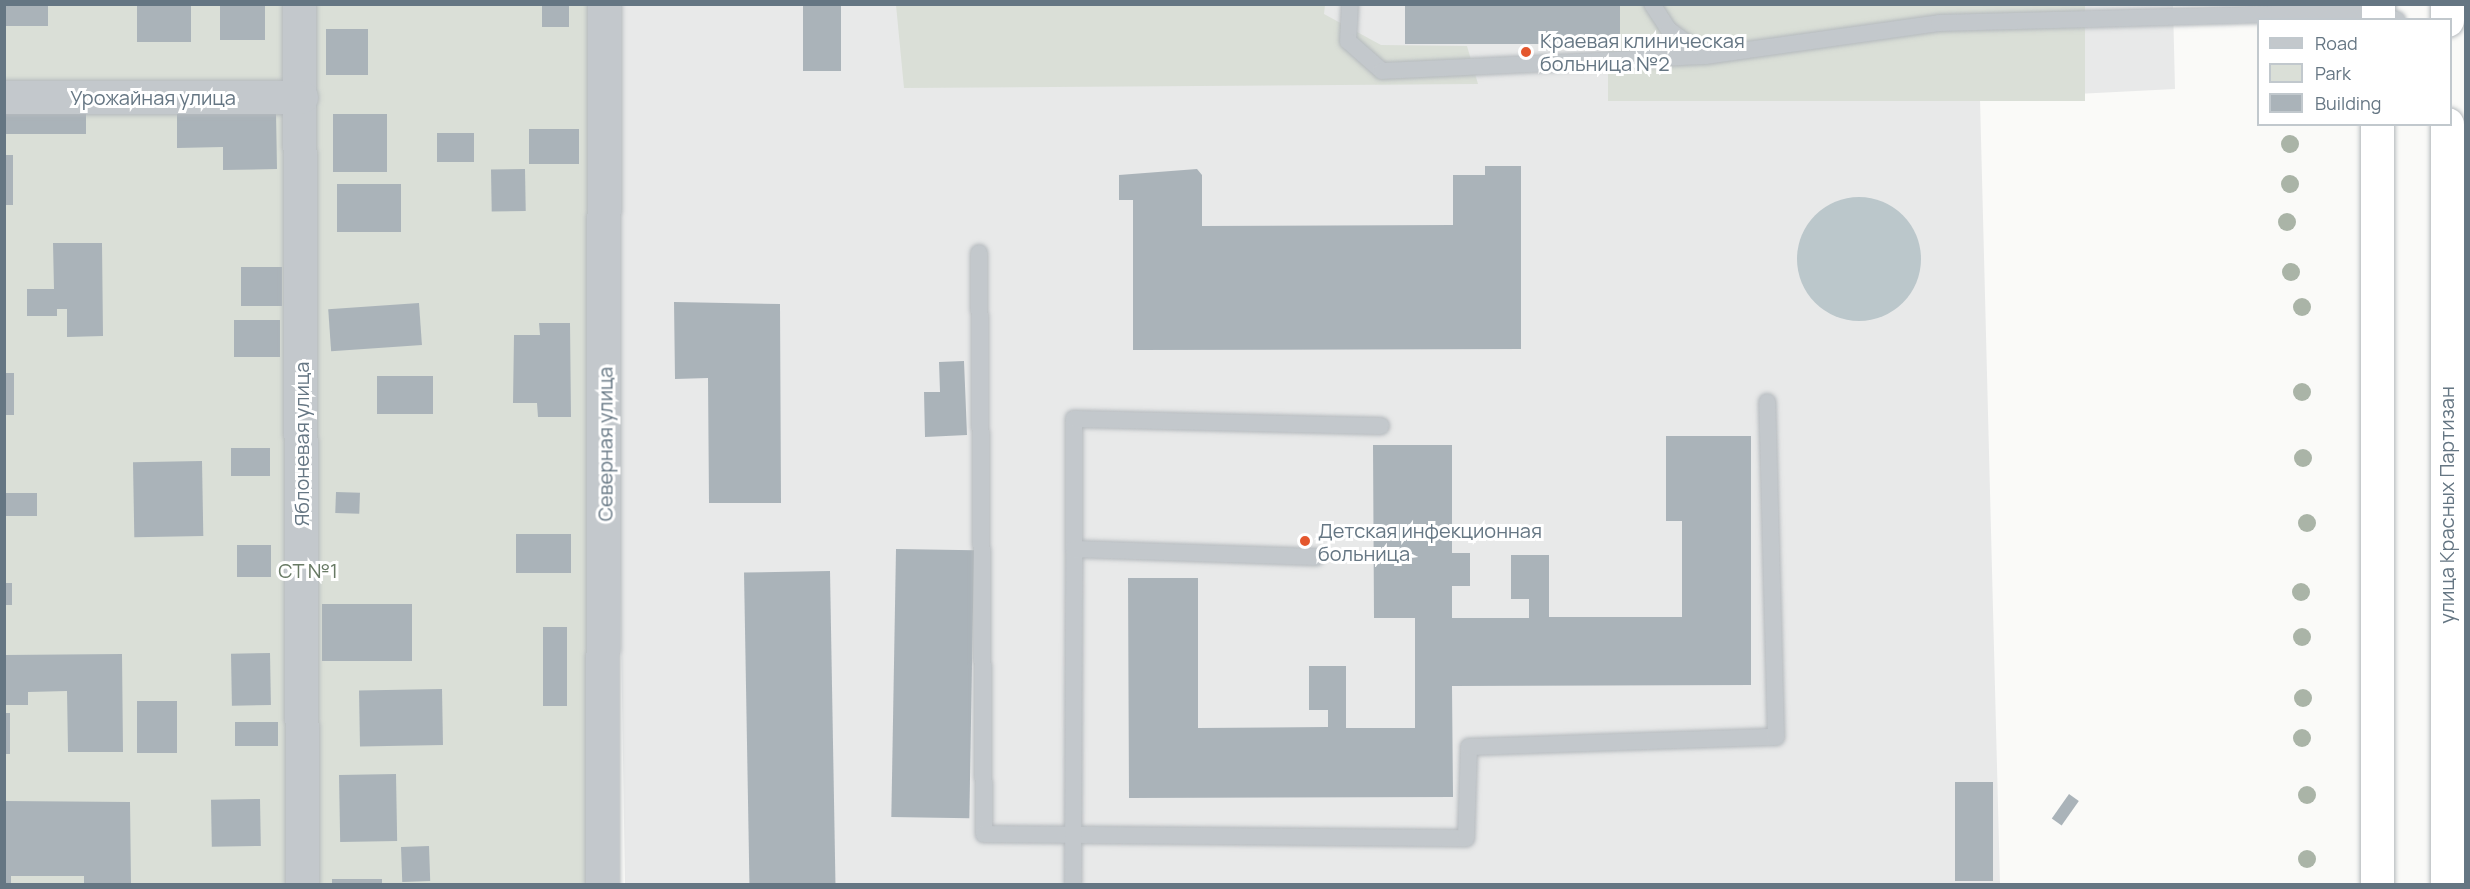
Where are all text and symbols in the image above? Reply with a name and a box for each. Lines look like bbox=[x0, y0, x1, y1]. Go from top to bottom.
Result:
legend bbox=[2257, 18, 2452, 126]
place label: Краевая клиническая больница №2 bbox=[1540, 28, 1745, 75]
text: Road bbox=[2315, 31, 2358, 55]
marker: Краевая клиническая больница №2 bbox=[1517, 43, 1535, 61]
text: Park bbox=[2315, 61, 2351, 85]
street label: Урожайная улица bbox=[70, 85, 236, 109]
text: Building bbox=[2315, 91, 2381, 115]
street label: Яблоневая улица bbox=[289, 362, 313, 526]
street label: Северная улица bbox=[593, 367, 617, 521]
street label: улица Красных Партизан bbox=[2434, 386, 2458, 624]
place label: Детская инфекционная больница bbox=[1318, 518, 1542, 565]
marker: Детская инфекционная больница bbox=[1296, 532, 1314, 550]
park label: СТ №1 bbox=[278, 558, 338, 582]

